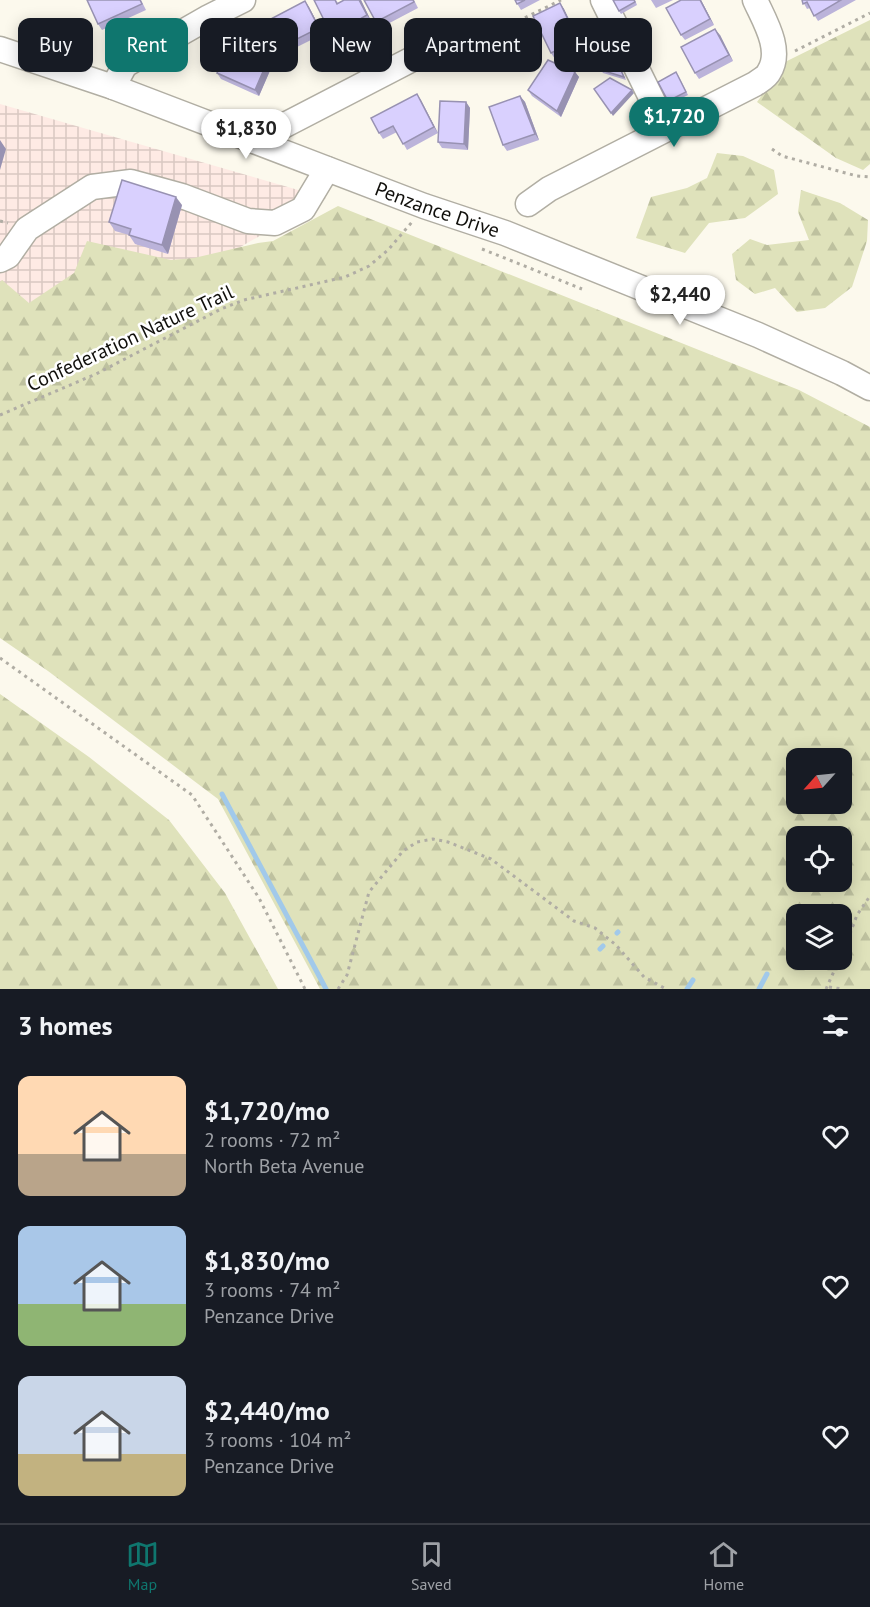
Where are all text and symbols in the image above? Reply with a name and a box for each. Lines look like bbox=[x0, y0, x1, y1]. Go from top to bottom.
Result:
chip: Buy bbox=[18, 18, 93, 72]
chip: Rent bbox=[105, 18, 188, 72]
chip: Filters bbox=[200, 18, 298, 72]
chip: New bbox=[310, 18, 392, 72]
chip: Apartment bbox=[404, 18, 542, 72]
chip: House bbox=[554, 18, 652, 72]
pin: $1,720 bbox=[625, 97, 723, 148]
text: $1,720 bbox=[643, 103, 705, 129]
pin: $1,830 bbox=[197, 109, 295, 160]
text: $1,830 bbox=[215, 115, 277, 141]
street label: Penzance Drive bbox=[371, 175, 503, 243]
pin: $2,440 bbox=[631, 275, 729, 326]
street label: Confederation Nature Trail bbox=[23, 279, 238, 397]
text: $2,440 bbox=[649, 281, 711, 307]
north arrow bbox=[786, 748, 852, 814]
map controls bbox=[786, 748, 852, 970]
button: locate bbox=[786, 826, 852, 892]
button: layers bbox=[786, 904, 852, 970]
text: 3 homes bbox=[18, 1009, 113, 1042]
icon: filters bbox=[819, 1009, 852, 1042]
text: $1,720/mo bbox=[204, 1094, 330, 1127]
icon: home bbox=[66, 1100, 138, 1172]
icon: heart bbox=[819, 1120, 852, 1153]
text: 2 rooms · 72 m² bbox=[204, 1127, 340, 1153]
text: North Beta Avenue bbox=[204, 1153, 364, 1179]
text: $1,830/mo bbox=[204, 1244, 330, 1277]
icon: home bbox=[66, 1250, 138, 1322]
icon: heart bbox=[819, 1270, 852, 1303]
text: 3 rooms · 74 m² bbox=[204, 1277, 340, 1303]
text: Penzance Drive bbox=[204, 1303, 334, 1329]
text: $2,440/mo bbox=[204, 1394, 330, 1427]
icon: home bbox=[66, 1400, 138, 1472]
icon: heart bbox=[819, 1420, 852, 1453]
text: 3 rooms · 104 m² bbox=[204, 1427, 351, 1453]
text: Penzance Drive bbox=[204, 1453, 334, 1479]
tab: Map bbox=[126, 1538, 159, 1594]
tab: Saved bbox=[411, 1538, 452, 1594]
tab: Home bbox=[704, 1538, 744, 1594]

